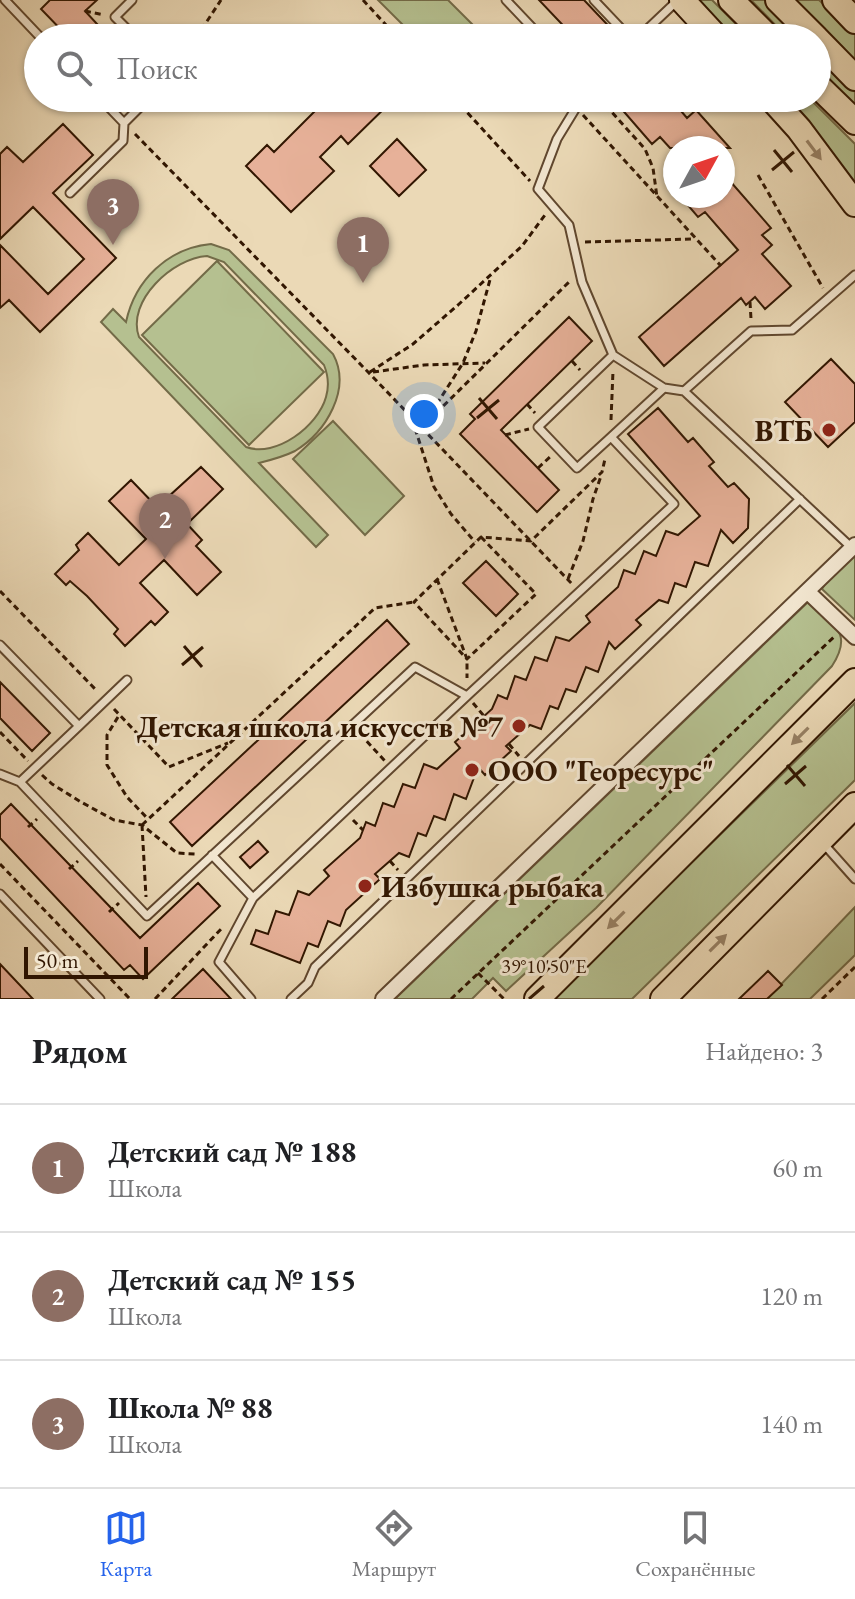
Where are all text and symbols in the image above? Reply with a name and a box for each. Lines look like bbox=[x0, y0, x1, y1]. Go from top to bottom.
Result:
search box bbox=[24, 24, 831, 112]
icon: search bbox=[52, 46, 96, 90]
text: Поиск bbox=[116, 49, 198, 88]
north arrow bbox=[663, 136, 735, 208]
one-way arrow bbox=[806, 140, 822, 160]
pin: 3 bbox=[87, 179, 139, 245]
pin: 1 bbox=[337, 217, 389, 283]
your location bbox=[404, 394, 444, 434]
place label: ВТБ bbox=[755, 411, 813, 450]
marker: ВТБ bbox=[820, 421, 838, 439]
pin: 2 bbox=[139, 493, 191, 559]
place label: Детская школа искусств №7 bbox=[136, 707, 503, 746]
marker: Детская школа искусств №7 bbox=[510, 717, 528, 735]
one-way arrow bbox=[791, 726, 810, 745]
place label: ООО "Георесурс" bbox=[488, 751, 714, 790]
marker: ООО "Георесурс" bbox=[463, 761, 481, 779]
place label: Избушка рыбака bbox=[381, 867, 604, 906]
marker: Избушка рыбака bbox=[356, 877, 374, 895]
one-way arrow bbox=[607, 910, 626, 929]
one-way arrow bbox=[708, 934, 726, 953]
scale bar bbox=[24, 943, 148, 979]
text: 50 m bbox=[36, 946, 79, 975]
text: 39°10'50"E bbox=[501, 953, 587, 979]
text: Рядом bbox=[32, 1029, 127, 1073]
text: Найдено: 3 bbox=[705, 1034, 823, 1068]
text: Детский сад № 188 bbox=[108, 1132, 356, 1171]
text: 1 bbox=[51, 1151, 65, 1185]
text: 60 m bbox=[773, 1151, 823, 1185]
text: Школа bbox=[108, 1171, 182, 1205]
text: Детский сад № 155 bbox=[108, 1260, 356, 1299]
text: 2 bbox=[51, 1279, 65, 1313]
text: 120 m bbox=[760, 1279, 823, 1313]
text: Школа bbox=[108, 1299, 182, 1333]
text: Школа № 88 bbox=[108, 1388, 273, 1427]
text: 3 bbox=[51, 1407, 65, 1441]
text: 140 m bbox=[760, 1407, 823, 1441]
text: Школа bbox=[108, 1427, 182, 1461]
tab: Карта bbox=[100, 1506, 152, 1583]
tab: Маршрут bbox=[352, 1506, 436, 1583]
tab: Сохранённые bbox=[635, 1506, 755, 1583]

